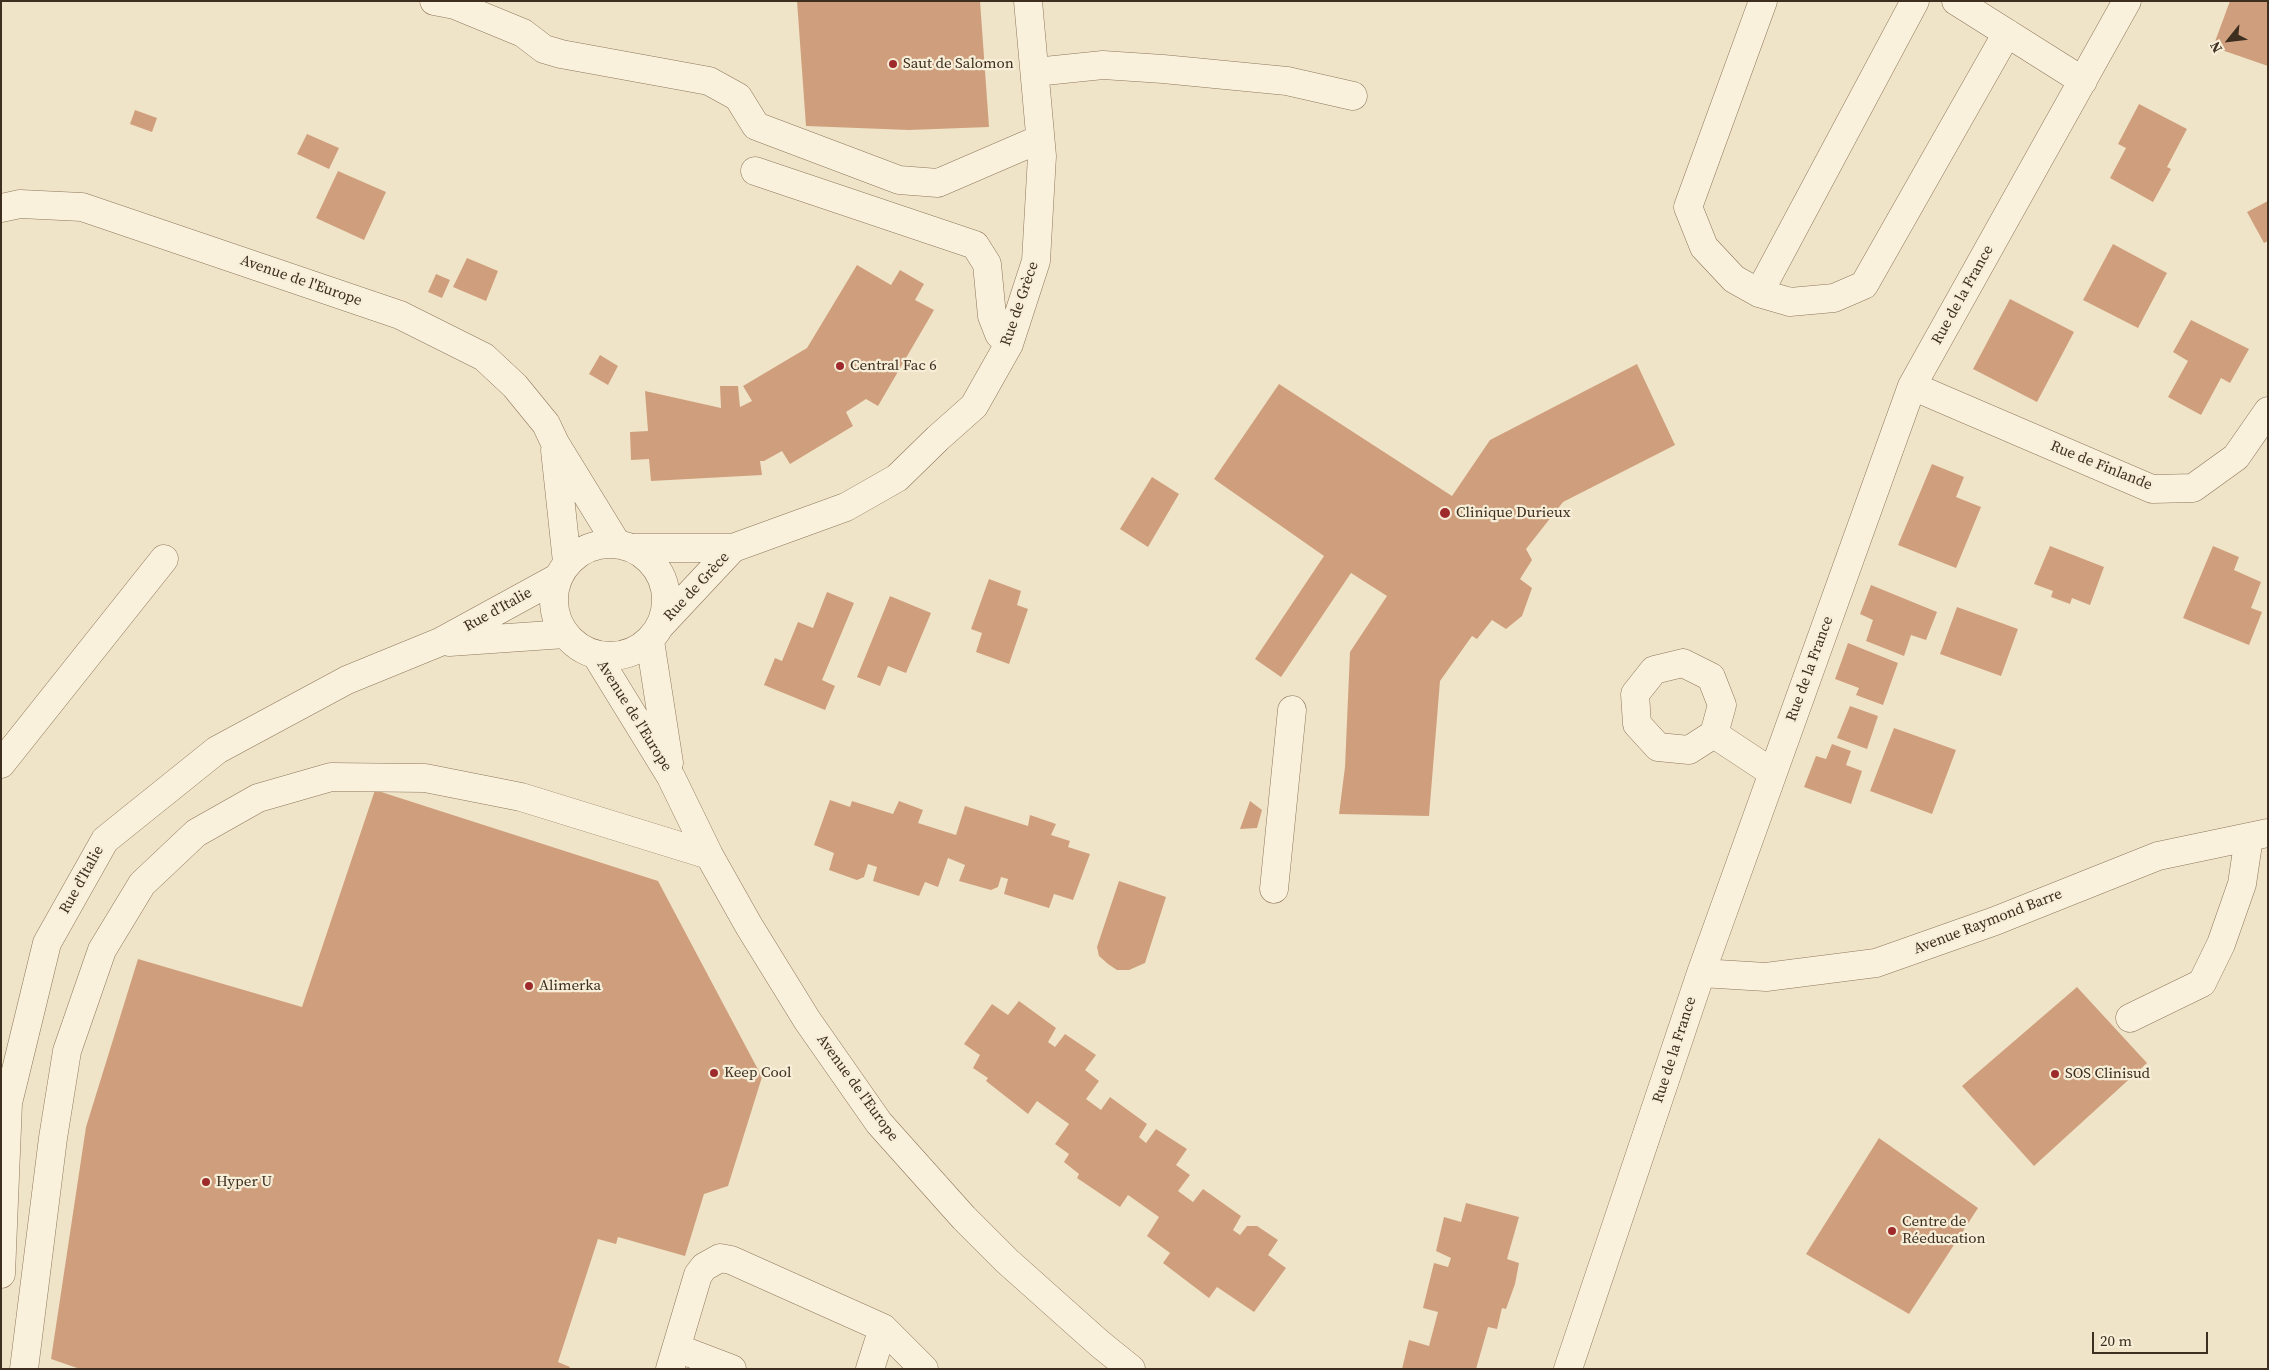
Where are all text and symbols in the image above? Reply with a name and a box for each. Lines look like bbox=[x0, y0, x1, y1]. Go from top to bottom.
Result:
north arrow bbox=[2204, 15, 2254, 65]
text: N bbox=[2205, 38, 2227, 57]
place label: Saut de Salomon bbox=[903, 55, 1014, 73]
marker: Saut de Salomon bbox=[887, 58, 899, 70]
street label: Rue de la France bbox=[1928, 242, 1998, 348]
street label: Avenue de l'Europe bbox=[238, 252, 364, 310]
street label: Rue de Grèce bbox=[997, 259, 1043, 349]
place label: Central Fac 6 bbox=[850, 357, 937, 375]
marker: Central Fac 6 bbox=[834, 360, 846, 372]
street label: Rue de Finlande bbox=[2047, 437, 2155, 495]
place label: Clinique Durieux bbox=[1456, 504, 1571, 522]
marker: Clinique Durieux bbox=[1438, 506, 1452, 520]
street label: Rue de Grèce bbox=[660, 549, 734, 625]
street label: Rue d'Italie bbox=[461, 584, 535, 636]
street label: Rue de la France bbox=[1783, 614, 1837, 724]
street label: Avenue de l'Europe bbox=[593, 657, 675, 775]
street label: Rue d'Italie bbox=[56, 843, 108, 917]
street label: Avenue Raymond Barre bbox=[1911, 885, 2065, 959]
place label: Alimerka bbox=[539, 977, 601, 995]
marker: Alimerka bbox=[523, 980, 535, 992]
street label: Rue de la France bbox=[1649, 995, 1701, 1105]
street label: Avenue de l'Europe bbox=[812, 1031, 902, 1145]
place label: Keep Cool bbox=[724, 1064, 791, 1082]
place label: SOS Clinisud bbox=[2065, 1065, 2150, 1083]
marker: Keep Cool bbox=[708, 1067, 720, 1079]
marker: SOS Clinisud bbox=[2049, 1068, 2061, 1080]
place label: Hyper U bbox=[216, 1173, 272, 1191]
marker: Hyper U bbox=[200, 1176, 212, 1188]
place label: Centre de Réeducation bbox=[1902, 1213, 1985, 1248]
marker: Centre de Réeducation bbox=[1886, 1225, 1898, 1237]
scale bar bbox=[2094, 1322, 2210, 1354]
text: 20 m bbox=[2100, 1330, 2132, 1351]

